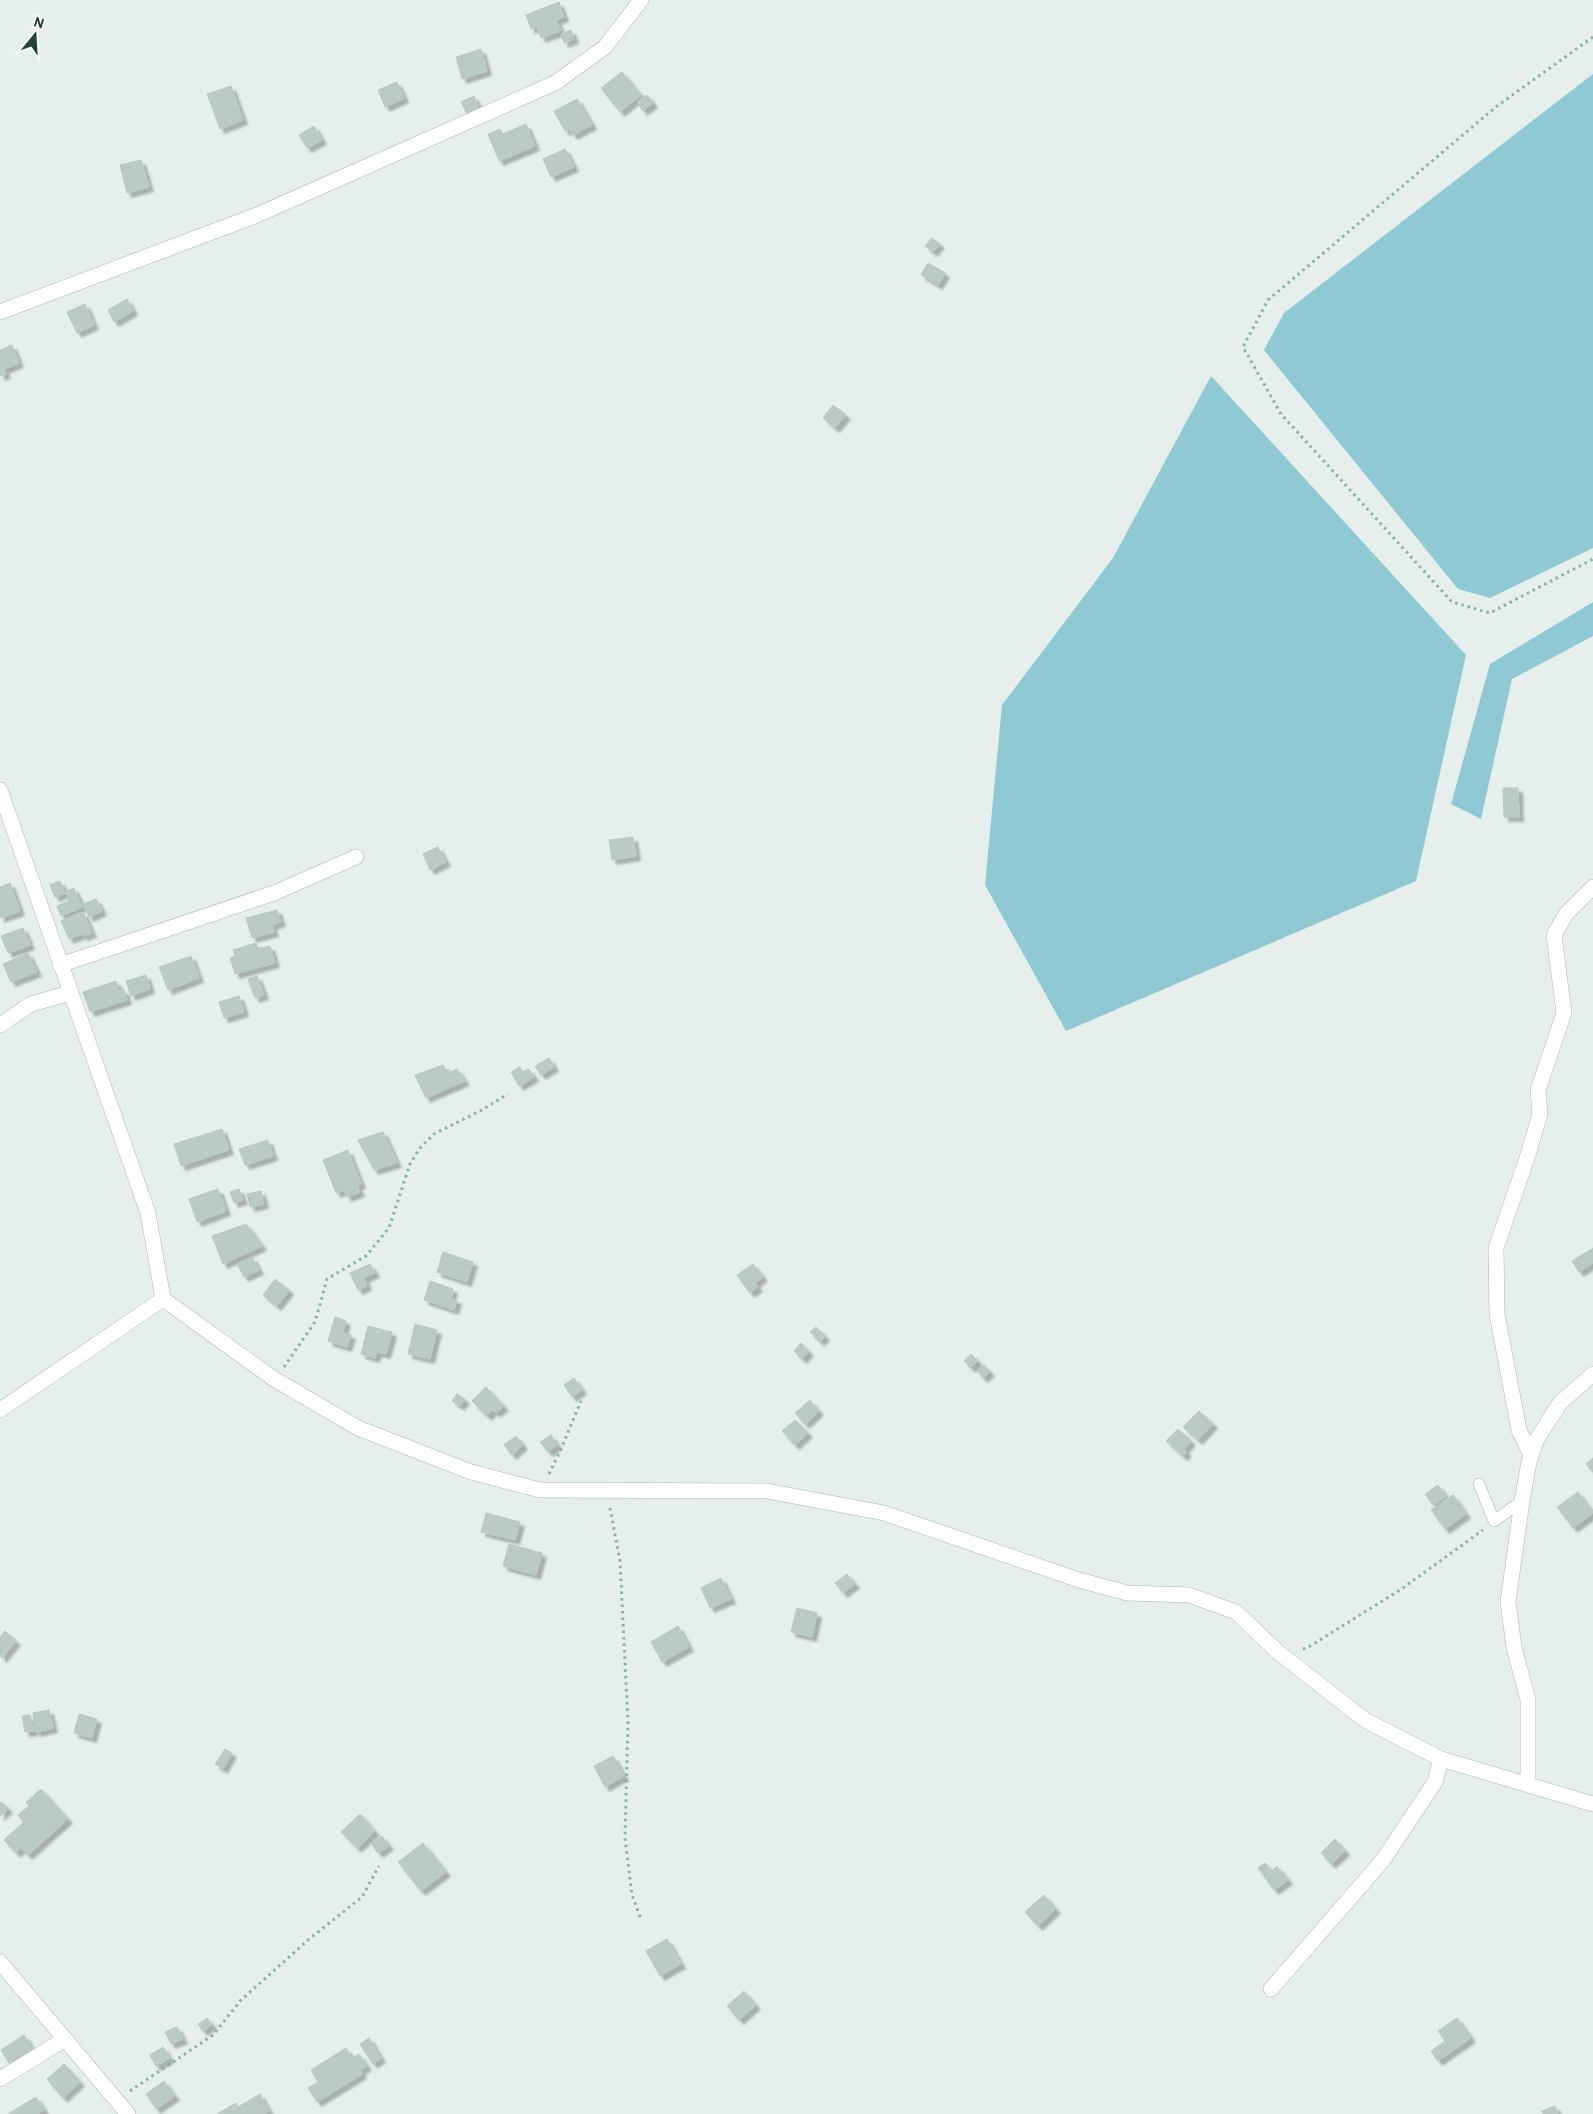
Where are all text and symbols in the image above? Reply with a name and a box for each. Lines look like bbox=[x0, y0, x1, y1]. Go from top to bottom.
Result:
north arrow bbox=[10, 10, 60, 60]
text: N bbox=[31, 14, 46, 34]

